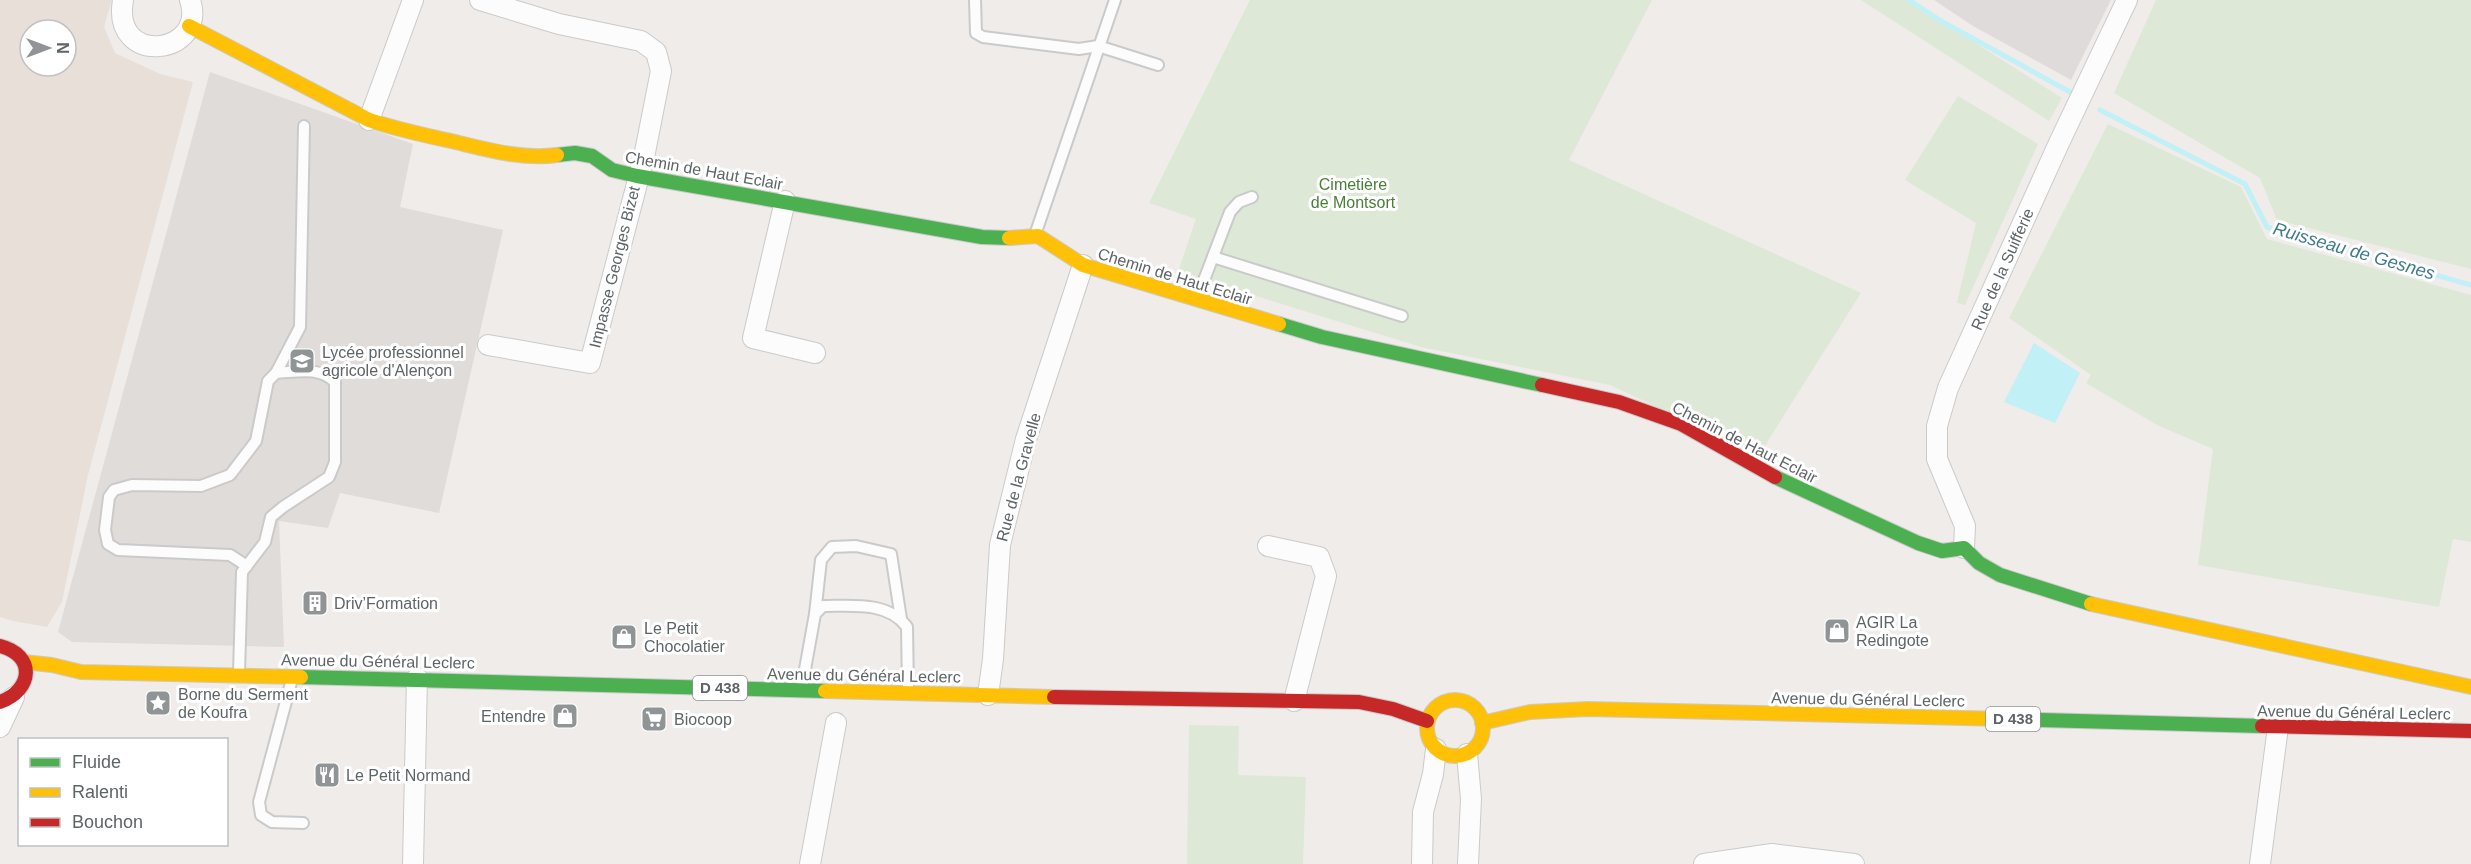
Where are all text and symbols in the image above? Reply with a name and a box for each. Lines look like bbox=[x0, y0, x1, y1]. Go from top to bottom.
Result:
north arrow bbox=[18, 18, 78, 78]
text: N bbox=[54, 42, 71, 54]
street label: Chemin de Haut Eclair bbox=[624, 148, 785, 193]
park label: Cimetière de Montsort bbox=[1311, 176, 1396, 211]
street label: Impasse Georges Bizet bbox=[586, 184, 643, 350]
street label: Rue de la Suifferie bbox=[1968, 206, 2037, 333]
water label: Ruisseau de Gesnes bbox=[2271, 218, 2437, 284]
street label: Chemin de Haut Eclair bbox=[1096, 245, 1255, 308]
place label: Lycée professionnel agricole d'Alençon bbox=[322, 344, 464, 379]
school or university icon: Lycée professionnel agricole d'Alençon bbox=[287, 346, 317, 376]
street label: Chemin de Haut Eclair bbox=[1670, 399, 1821, 487]
street label: Rue de la Gravelle bbox=[993, 411, 1044, 543]
building icon: Driv’Formation bbox=[300, 588, 330, 618]
place label: Driv’Formation bbox=[334, 595, 438, 612]
place label: AGIR La Redingote bbox=[1856, 614, 1929, 649]
shop icon: AGIR La Redingote bbox=[1822, 616, 1852, 646]
place label: Le Petit Chocolatier bbox=[644, 620, 726, 655]
shop icon: Le Petit Chocolatier bbox=[609, 622, 639, 652]
street label: Avenue du Général Leclerc bbox=[281, 651, 475, 672]
street label: Avenue du Général Leclerc bbox=[767, 665, 961, 686]
road number: D 438 bbox=[693, 676, 747, 700]
place label: Borne du Serment de Koufra bbox=[178, 686, 308, 721]
place icon: Borne du Serment de Koufra bbox=[143, 688, 173, 718]
street label: Avenue du Général Leclerc bbox=[1771, 689, 1965, 710]
shop icon: Entendre bbox=[550, 701, 580, 731]
street label: Avenue du Général Leclerc bbox=[2257, 702, 2451, 723]
supermarket icon: Biocoop bbox=[639, 704, 669, 734]
road number: D 438 bbox=[1986, 707, 2040, 731]
place label: Entendre bbox=[481, 708, 546, 725]
place label: Biocoop bbox=[674, 711, 732, 728]
legend bbox=[18, 738, 228, 846]
text: Fluide bbox=[72, 752, 121, 772]
restaurant icon: Le Petit Normand bbox=[312, 760, 342, 790]
place label: Le Petit Normand bbox=[346, 767, 471, 784]
text: Ralenti bbox=[72, 782, 128, 802]
text: Bouchon bbox=[72, 812, 143, 832]

